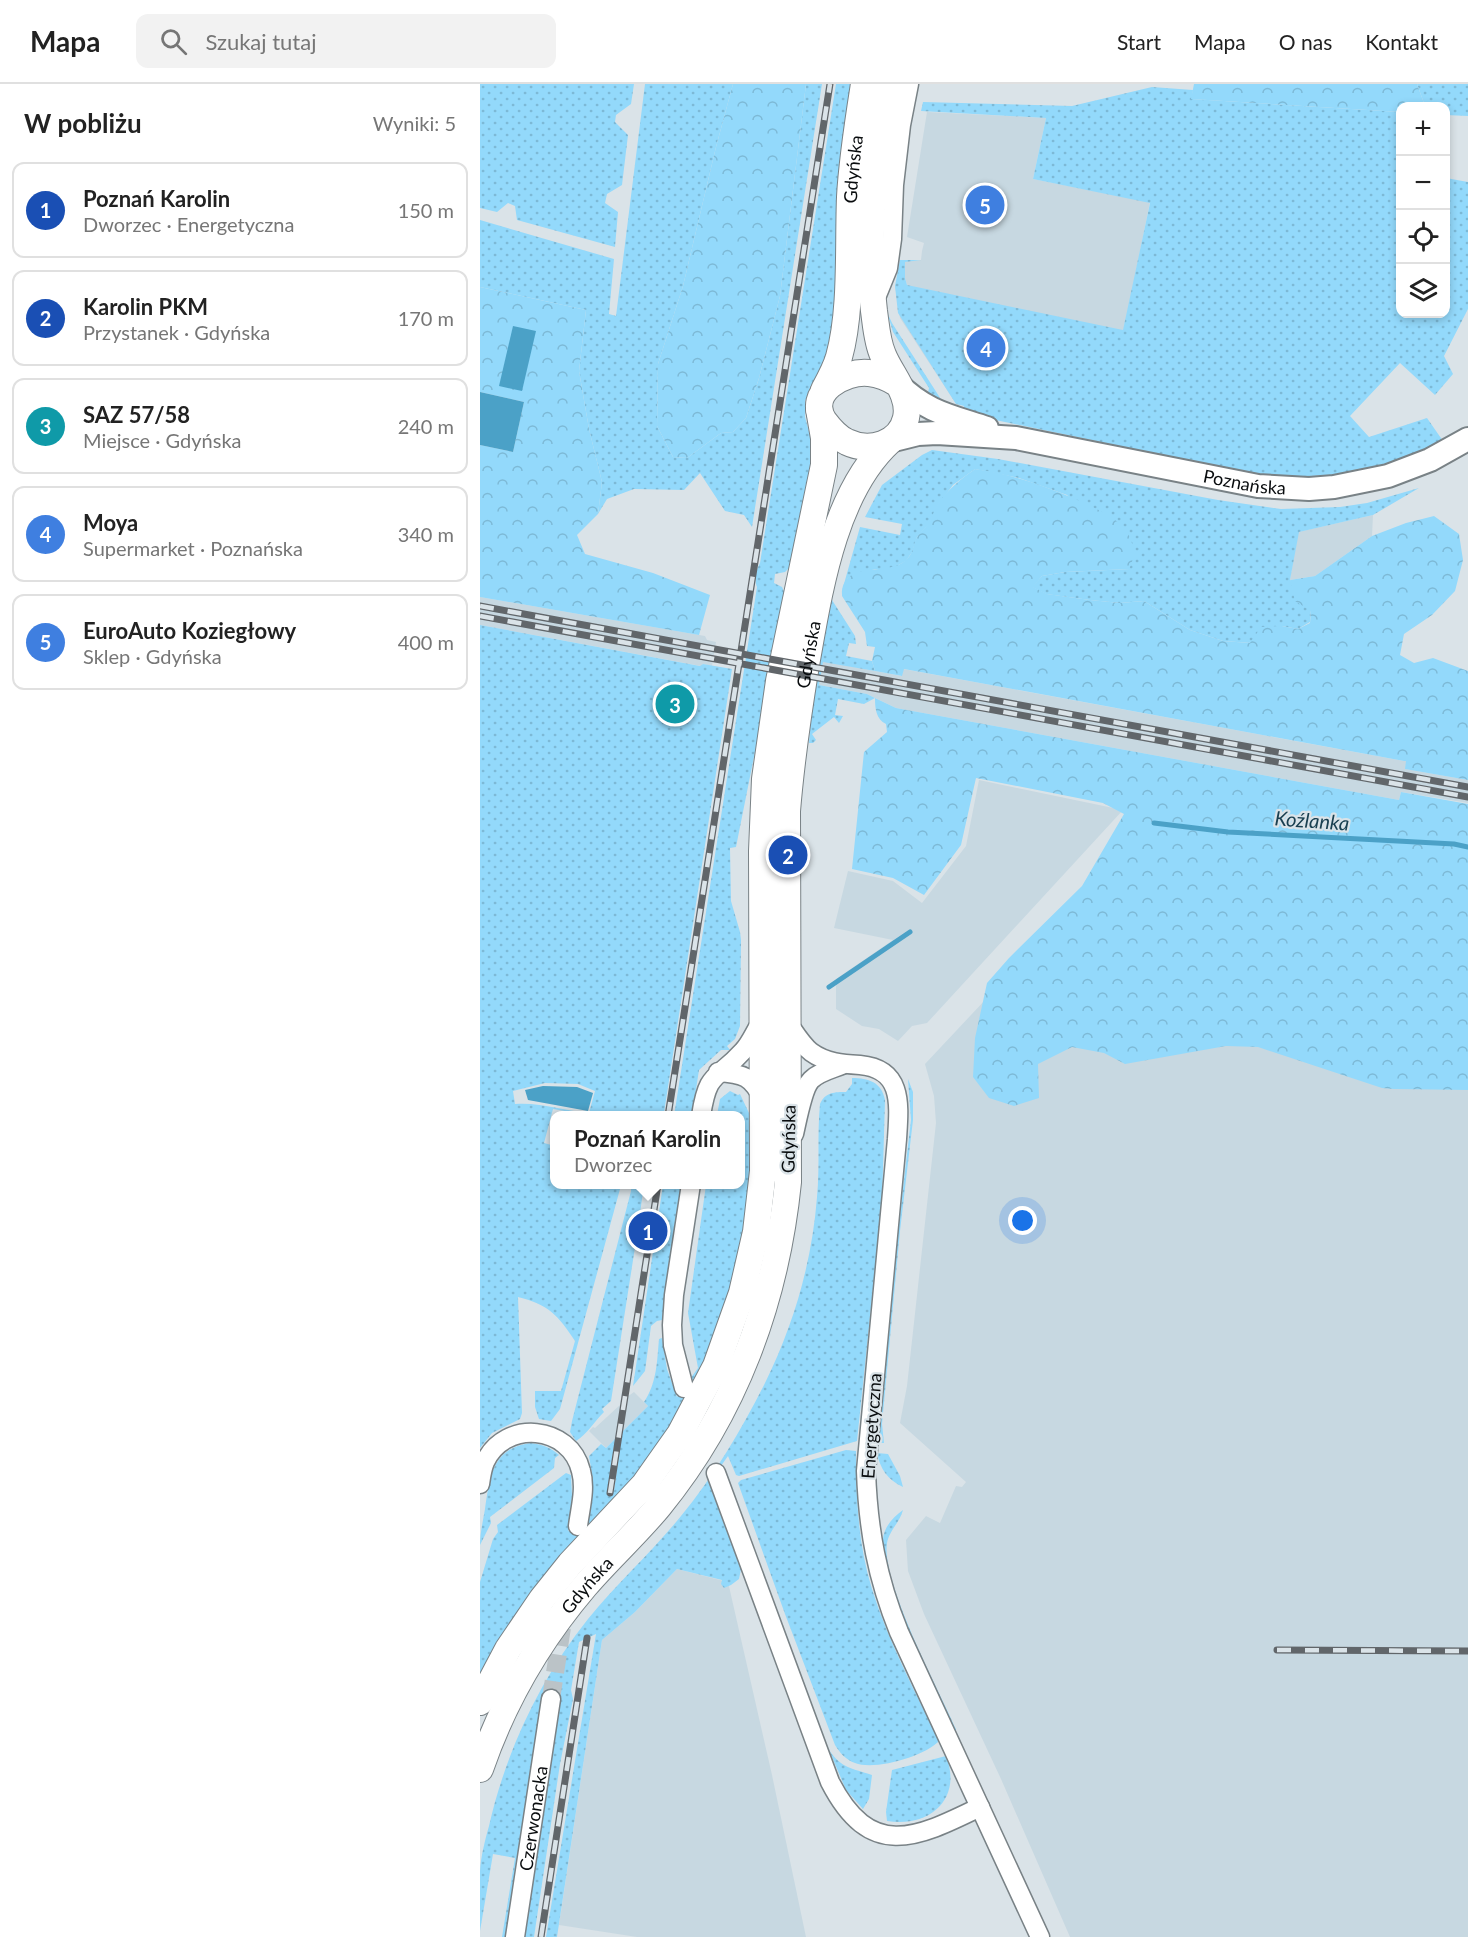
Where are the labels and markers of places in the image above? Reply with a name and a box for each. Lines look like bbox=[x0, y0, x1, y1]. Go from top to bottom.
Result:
pin: 5 bbox=[966, 182, 1004, 228]
pin: 4 bbox=[966, 326, 1006, 370]
pin: 3 bbox=[656, 682, 694, 726]
pin: 2 bbox=[768, 832, 808, 878]
pin: 1 bbox=[628, 1208, 668, 1254]

